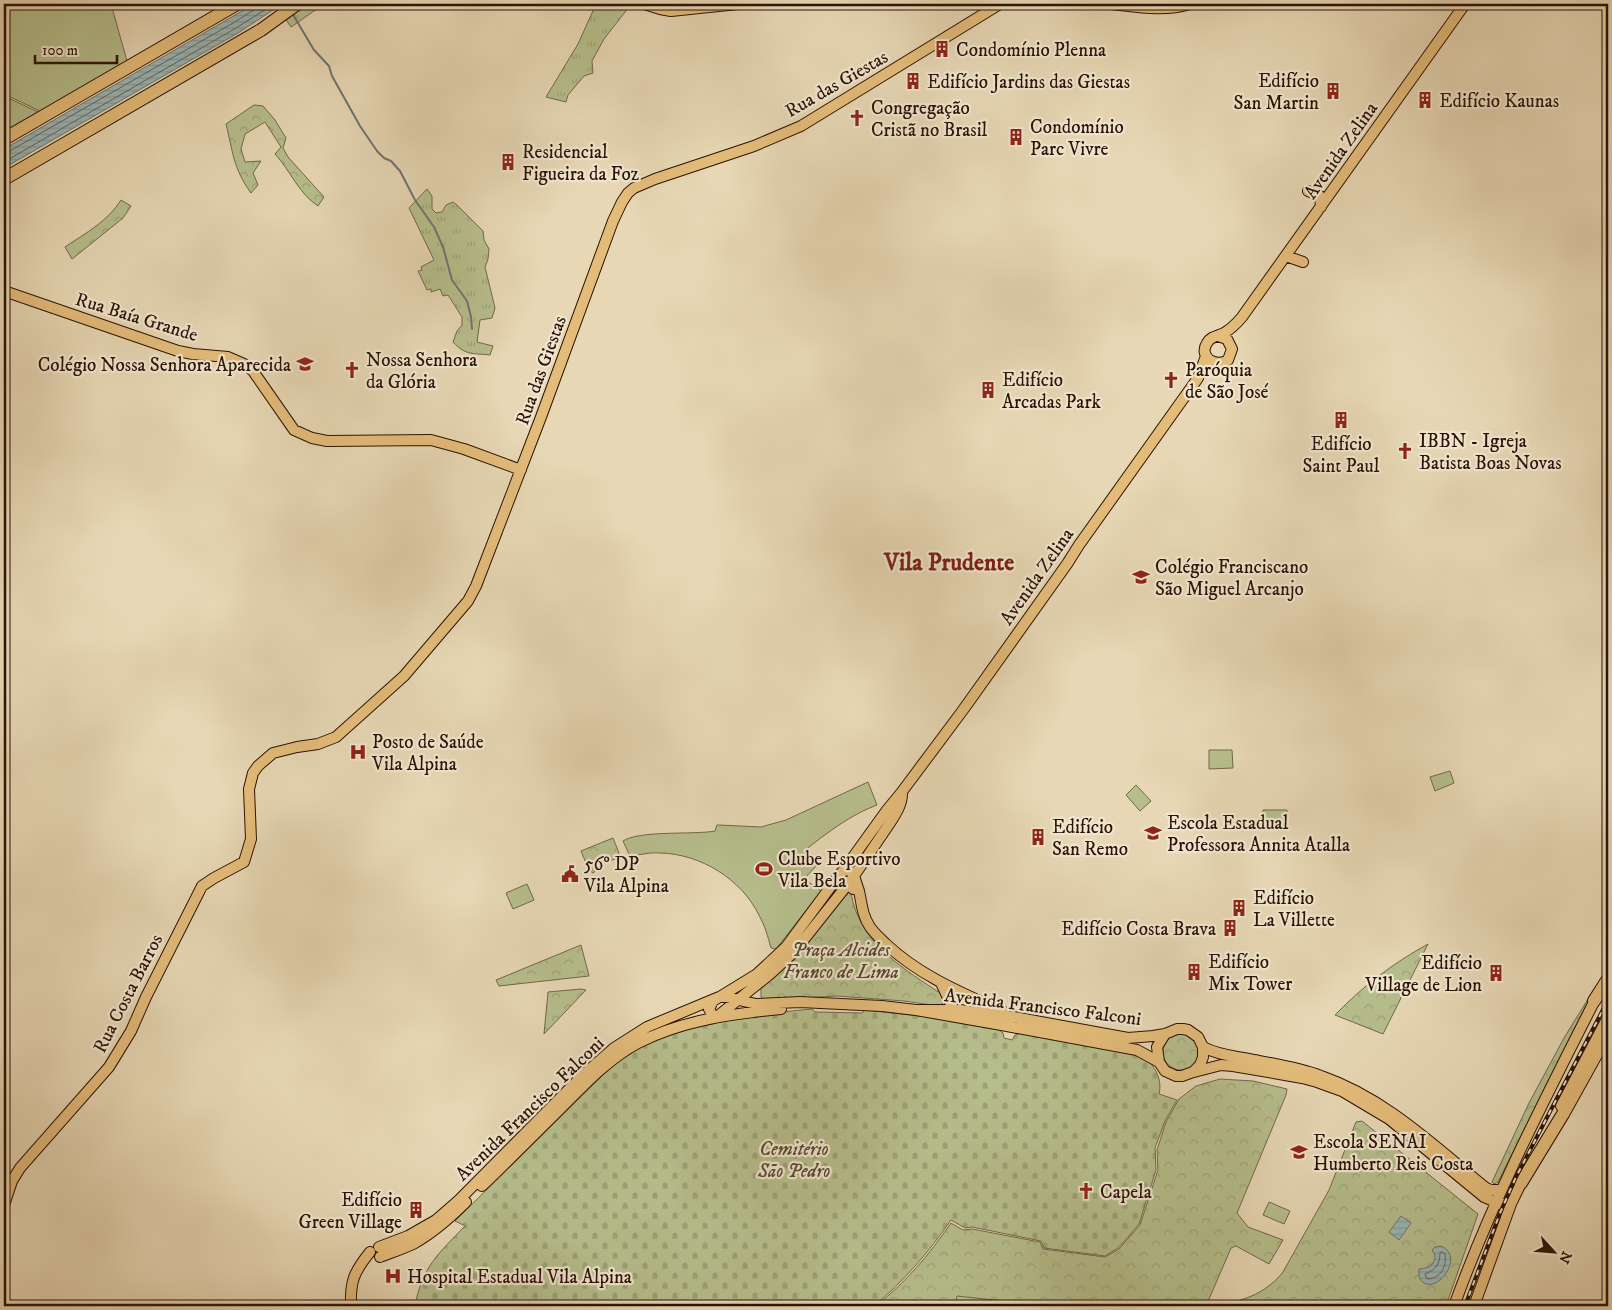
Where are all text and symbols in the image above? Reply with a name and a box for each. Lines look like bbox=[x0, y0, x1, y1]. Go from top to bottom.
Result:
scale bar bbox=[35, 32, 118, 64]
building icon: Condomínio Plenna bbox=[932, 39, 952, 59]
place label: Condomínio Plenna bbox=[956, 39, 1106, 62]
text: 100 m bbox=[42, 41, 78, 60]
street label: Rua das Giestas bbox=[781, 46, 892, 123]
place label: Edifício San Martin bbox=[1234, 70, 1319, 115]
building icon: Edifício Jardins das Giestas bbox=[903, 71, 923, 91]
place label: Edifício Jardins das Giestas bbox=[927, 71, 1130, 94]
building icon: Edifício San Martin bbox=[1323, 81, 1343, 101]
building icon: Edifício Kaunas bbox=[1415, 90, 1435, 110]
place label: Edifício Kaunas bbox=[1439, 90, 1559, 113]
place label: Congregação Cristã no Brasil bbox=[871, 97, 988, 142]
street label: Avenida Zelina bbox=[1299, 98, 1383, 204]
church icon: Congregação Cristã no Brasil bbox=[847, 108, 867, 128]
place label: Condomínio Parc Vivre bbox=[1030, 116, 1124, 161]
building icon: Condomínio Parc Vivre bbox=[1006, 127, 1026, 147]
place label: Residencial Figueira da Foz bbox=[522, 141, 639, 186]
building icon: Residencial Figueira da Foz bbox=[498, 152, 518, 172]
street label: Rua Baía Grande bbox=[73, 288, 201, 347]
street label: Rua das Giestas bbox=[511, 313, 572, 428]
place label: Nossa Senhora da Glória bbox=[366, 349, 477, 394]
place label: Colégio Nossa Senhora Aparecida bbox=[38, 354, 291, 377]
school or university icon: Colégio Nossa Senhora Aparecida bbox=[295, 354, 315, 374]
place label: Paróquia de São José bbox=[1185, 359, 1269, 404]
church icon: Nossa Senhora da Glória bbox=[342, 360, 362, 380]
place label: Edifício Arcadas Park bbox=[1002, 369, 1101, 414]
church icon: Paróquia de São José bbox=[1161, 370, 1181, 390]
building icon: Edifício Arcadas Park bbox=[978, 380, 998, 400]
building icon: Edifício Saint Paul bbox=[1331, 410, 1351, 430]
place label: IBBN - Igreja Batista Boas Novas bbox=[1419, 430, 1562, 475]
place label: Edifício Saint Paul bbox=[1303, 433, 1380, 478]
church icon: IBBN - Igreja Batista Boas Novas bbox=[1395, 441, 1415, 461]
street label: Avenida Zelina bbox=[995, 524, 1079, 630]
district label: Vila Prudente bbox=[883, 548, 1014, 578]
place label: Colégio Franciscano São Miguel Arcanjo bbox=[1155, 556, 1308, 601]
school or university icon: Colégio Franciscano São Miguel Arcanjo bbox=[1131, 567, 1151, 587]
place label: Posto de Saúde Vila Alpina bbox=[371, 731, 484, 776]
hospital icon: Posto de Saúde Vila Alpina bbox=[348, 742, 368, 762]
place label: Escola Estadual Professora Annita Atalla bbox=[1167, 812, 1350, 857]
place label: Edifício San Remo bbox=[1052, 816, 1128, 861]
school or university icon: Escola Estadual Professora Annita Atalla bbox=[1143, 823, 1163, 843]
building icon: Edifício San Remo bbox=[1028, 827, 1048, 847]
place label: Clube Esportivo Vila Bela bbox=[777, 848, 900, 893]
place label: 56º DP Vila Alpina bbox=[583, 853, 669, 898]
sports icon: Clube Esportivo Vila Bela bbox=[754, 859, 774, 879]
public building icon: 56º DP Vila Alpina bbox=[560, 864, 580, 884]
place label: Edifício La Villette bbox=[1253, 887, 1335, 932]
building icon: Edifício La Villette bbox=[1229, 898, 1249, 918]
place label: Edifício Costa Brava bbox=[1061, 918, 1216, 941]
building icon: Edifício Costa Brava bbox=[1220, 918, 1240, 938]
street label: Rua Costa Barros bbox=[89, 930, 168, 1057]
park label: Praça Alcides Franco de Lima bbox=[783, 939, 899, 984]
place label: Edifício Mix Tower bbox=[1208, 951, 1292, 996]
place label: Edifício Village de Lion bbox=[1364, 952, 1482, 997]
building icon: Edifício Mix Tower bbox=[1184, 962, 1204, 982]
building icon: Edifício Village de Lion bbox=[1486, 963, 1506, 983]
street label: Avenida Francisco Falconi bbox=[943, 984, 1143, 1031]
street label: Avenida Francisco Falconi bbox=[451, 1032, 609, 1186]
place label: Escola SENAI Humberto Reis Costa bbox=[1313, 1131, 1473, 1176]
park label: Cemitério São Pedro bbox=[757, 1138, 830, 1183]
school or university icon: Escola SENAI Humberto Reis Costa bbox=[1289, 1142, 1309, 1162]
church icon: Capela bbox=[1076, 1181, 1096, 1201]
place label: Capela bbox=[1100, 1181, 1152, 1204]
place label: Edifício Green Village bbox=[299, 1189, 402, 1234]
building icon: Edifício Green Village bbox=[406, 1200, 426, 1220]
north arrow bbox=[1530, 1228, 1580, 1278]
text: N bbox=[1554, 1248, 1575, 1267]
hospital icon: Hospital Estadual Vila Alpina bbox=[383, 1266, 403, 1286]
place label: Hospital Estadual Vila Alpina bbox=[407, 1266, 632, 1289]

